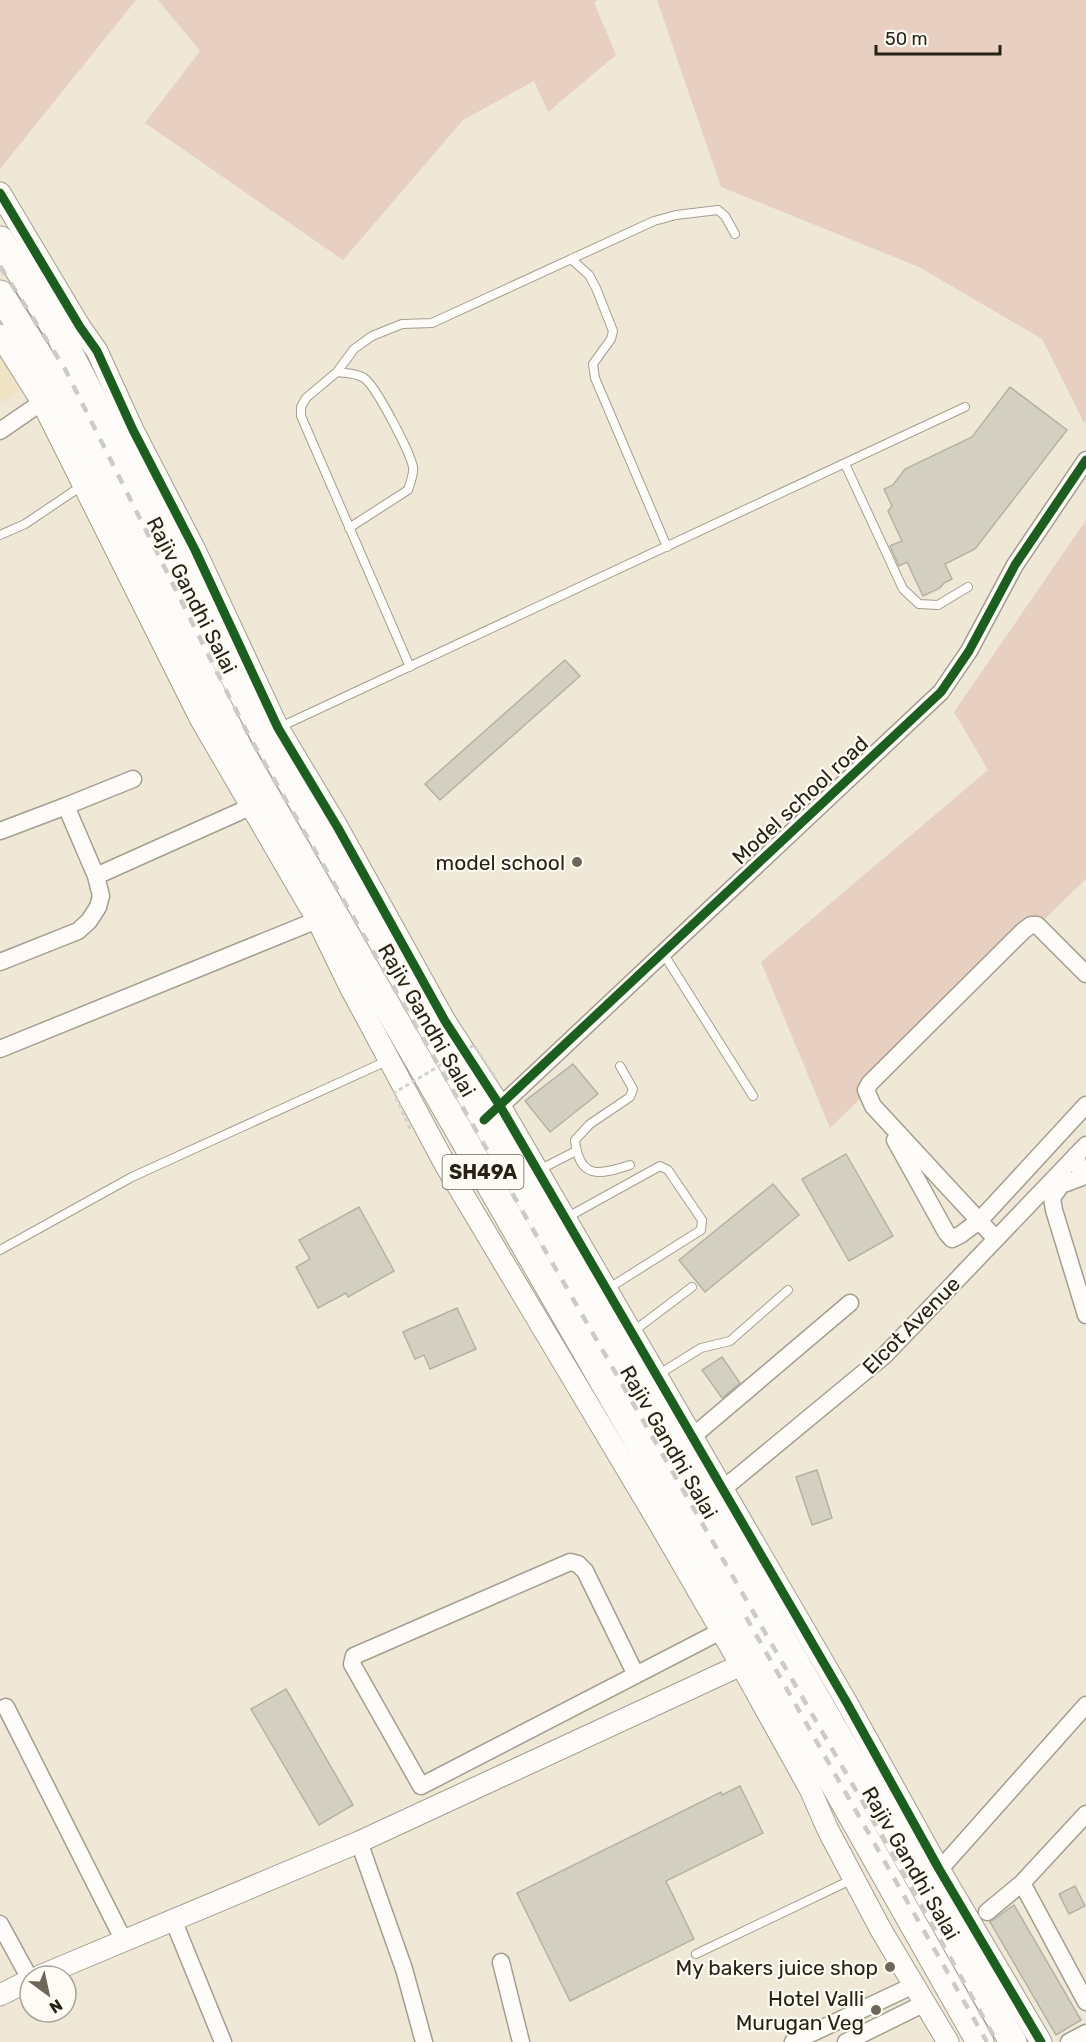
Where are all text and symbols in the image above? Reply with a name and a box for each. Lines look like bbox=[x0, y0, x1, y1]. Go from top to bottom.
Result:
scale bar bbox=[876, 18, 1000, 56]
text: 50 m bbox=[885, 28, 928, 50]
street label: Rajiv Gandhi Salai bbox=[142, 512, 242, 678]
street label: Model school road bbox=[727, 731, 873, 869]
place label: model school bbox=[435, 850, 565, 875]
marker: model school bbox=[570, 855, 584, 869]
street label: Rajiv Gandhi Salai bbox=[373, 939, 481, 1101]
road number: SH49A bbox=[442, 1155, 524, 1189]
street label: Elcot Avenue bbox=[857, 1271, 965, 1379]
street label: Rajiv Gandhi Salai bbox=[615, 1361, 723, 1523]
street label: Rajiv Gandhi Salai bbox=[857, 1782, 965, 1944]
place label: My bakers juice shop bbox=[676, 1955, 878, 1980]
marker: My bakers juice shop bbox=[883, 1960, 897, 1974]
north arrow bbox=[18, 1964, 78, 2024]
place label: Hotel Valli Murugan Veg bbox=[736, 1986, 864, 2035]
text: N bbox=[46, 1995, 66, 2017]
marker: Hotel Valli Murugan Veg bbox=[869, 2003, 883, 2017]

